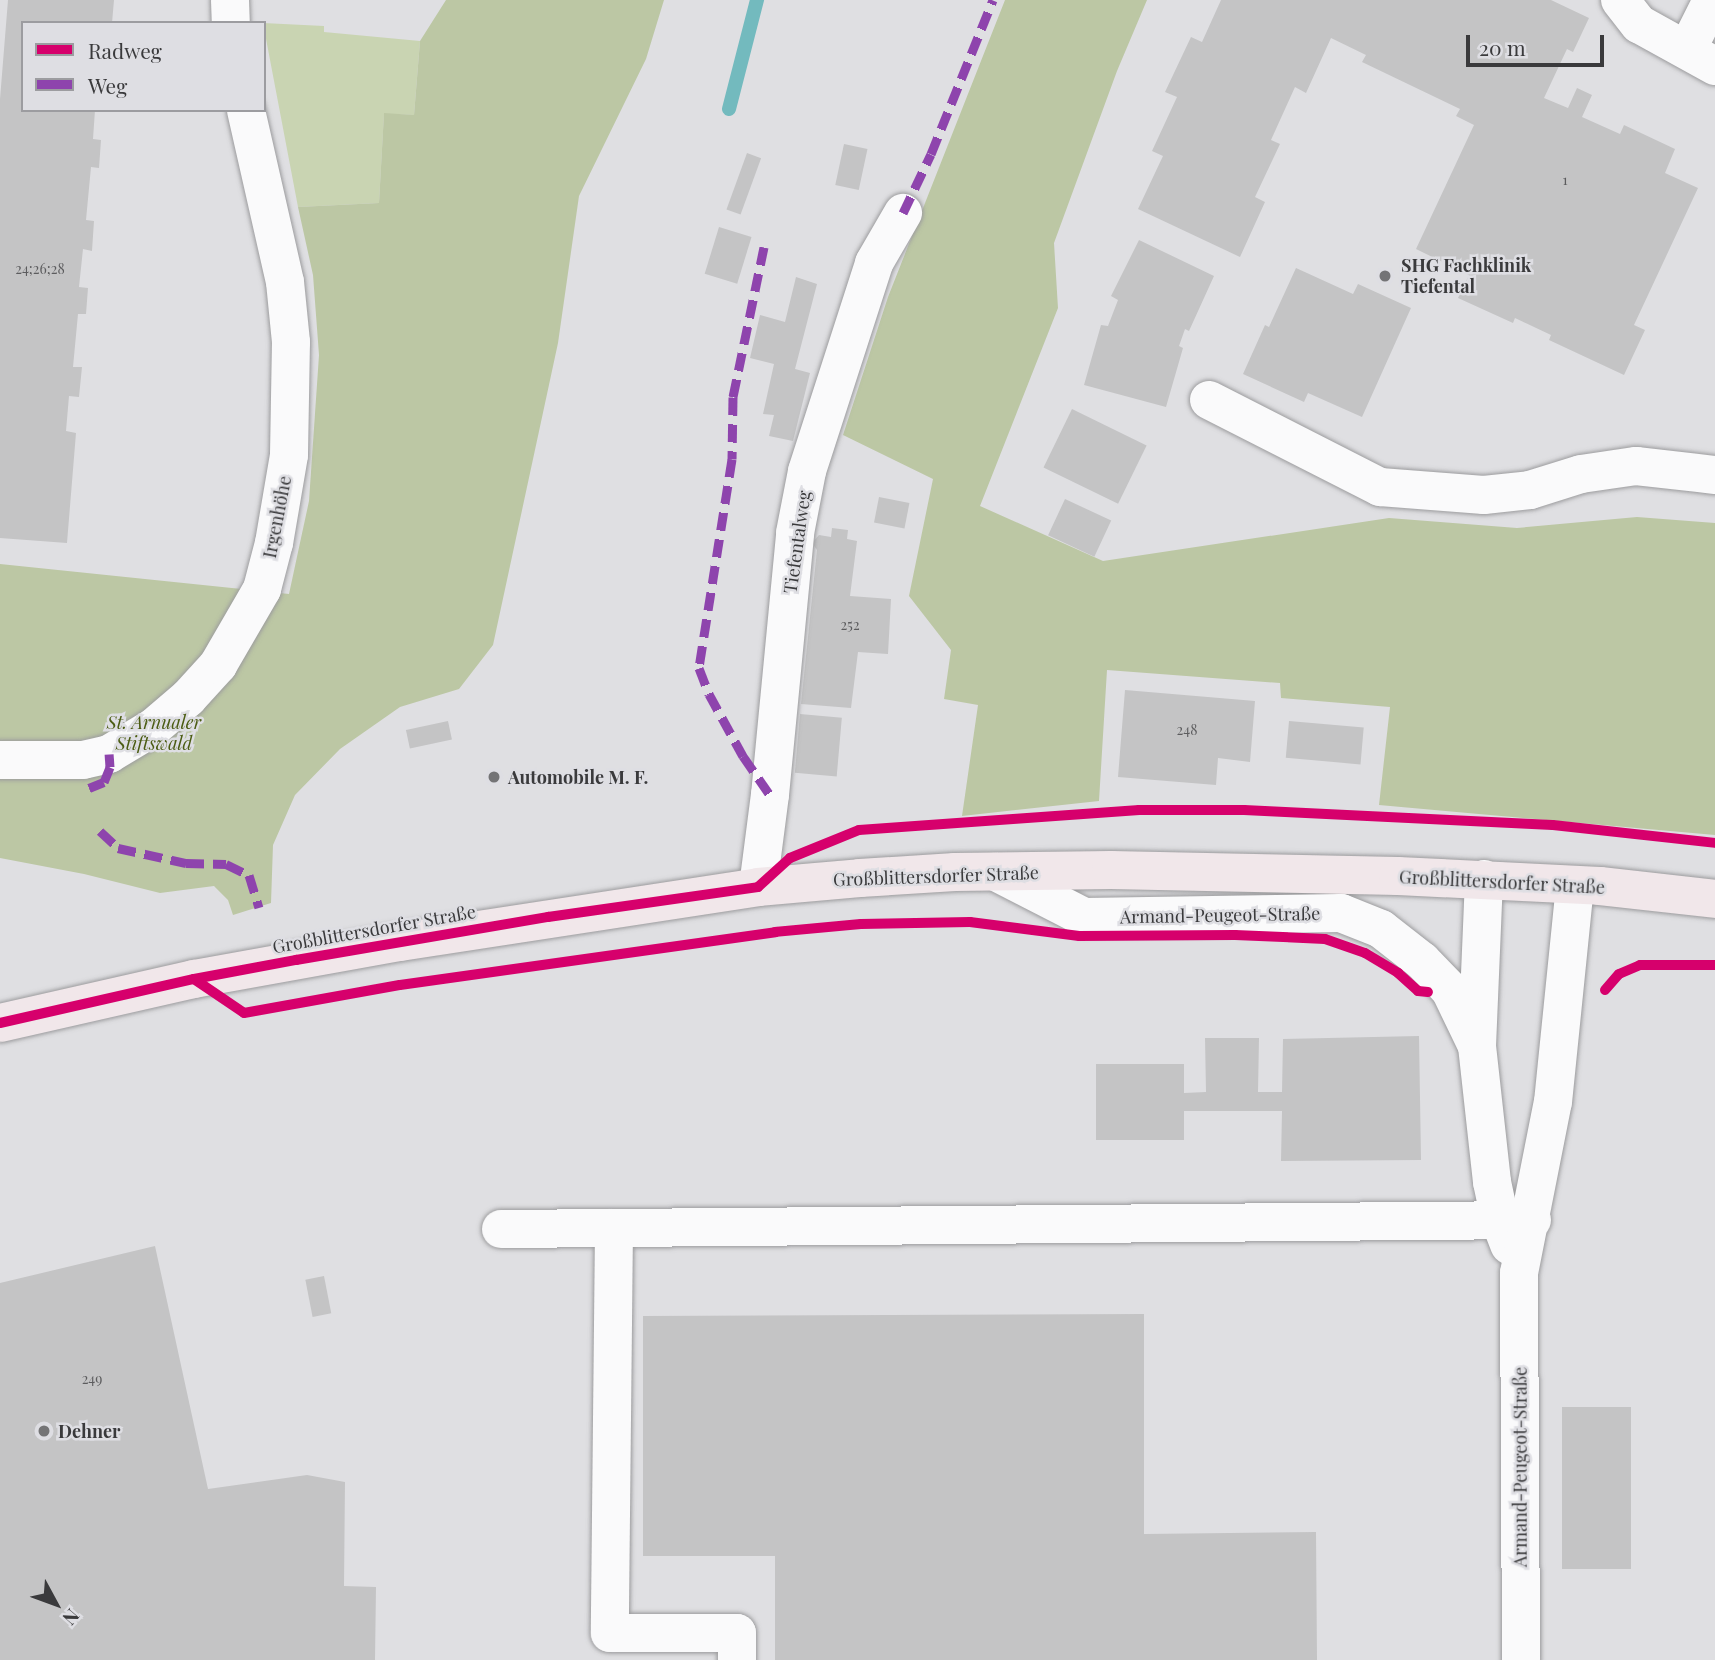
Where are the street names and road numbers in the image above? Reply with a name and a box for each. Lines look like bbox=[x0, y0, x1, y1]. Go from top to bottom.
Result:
street label: Irgenhöhe bbox=[258, 474, 296, 560]
street label: Tiefentalweg bbox=[779, 489, 815, 595]
street label: Großblittersdorfer Straße bbox=[832, 862, 1040, 890]
street label: Großblittersdorfer Straße bbox=[1398, 866, 1606, 898]
street label: Großblittersdorfer Straße bbox=[270, 900, 478, 958]
street label: Armand-Peugeot-Straße bbox=[1120, 902, 1320, 928]
street label: Armand-Peugeot-Straße bbox=[1509, 1367, 1531, 1567]

